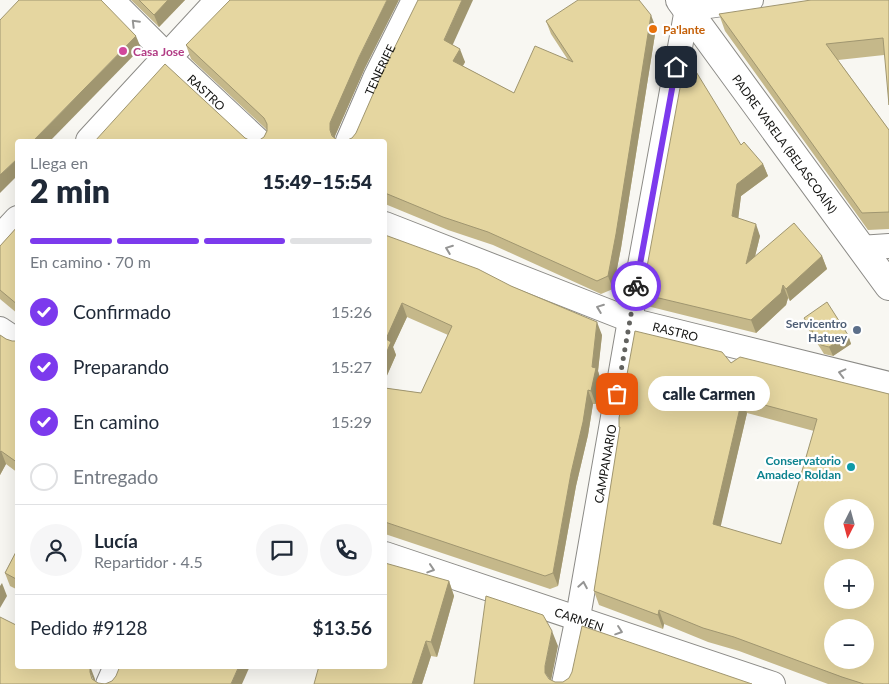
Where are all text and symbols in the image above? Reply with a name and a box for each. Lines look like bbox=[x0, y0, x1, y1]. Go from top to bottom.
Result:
one-way arrow bbox=[132, 20, 141, 29]
place label: Pa'lante bbox=[663, 22, 706, 37]
marker: Pa'lante bbox=[647, 23, 659, 35]
street label: TENERIFE bbox=[361, 42, 398, 97]
place label: Casa Jose bbox=[133, 44, 185, 59]
marker: Casa Jose bbox=[117, 45, 129, 57]
pin bbox=[655, 46, 697, 88]
icon: home bbox=[662, 53, 690, 81]
street label: RASTRO bbox=[185, 71, 229, 114]
street label: PADRE VARELA (BELASCOAÍN) bbox=[729, 72, 841, 216]
text: Llega en bbox=[30, 153, 88, 172]
text: 15:49–15:54 bbox=[263, 170, 372, 193]
text: 2 min bbox=[30, 171, 110, 210]
one-way arrow bbox=[445, 245, 454, 255]
text: En camino · 70 m bbox=[30, 252, 151, 271]
courier bbox=[611, 261, 661, 311]
icon: bike bbox=[622, 272, 650, 300]
icon: check bbox=[30, 298, 58, 326]
text: Confirmado bbox=[73, 300, 171, 323]
text: 15:26 bbox=[331, 302, 372, 321]
one-way arrow bbox=[597, 304, 605, 314]
place label: Servicentro Hatuey bbox=[786, 316, 848, 345]
street label: RASTRO bbox=[651, 318, 700, 344]
marker: Servicentro Hatuey bbox=[851, 324, 863, 336]
icon: check bbox=[30, 353, 58, 381]
text: Preparando bbox=[73, 355, 169, 378]
text: 15:27 bbox=[331, 357, 372, 376]
one-way arrow bbox=[838, 368, 846, 378]
pin bbox=[596, 373, 638, 415]
callout: calle Carmen bbox=[647, 376, 770, 412]
icon: bag bbox=[603, 380, 631, 408]
text: calle Carmen bbox=[663, 384, 755, 403]
icon: check bbox=[30, 408, 58, 436]
text: En camino bbox=[73, 410, 159, 433]
text: 15:29 bbox=[331, 412, 372, 431]
street label: CAMPANARIO bbox=[591, 423, 619, 504]
place label: Conservatorio Amadeo Roldan bbox=[756, 453, 841, 482]
marker: Conservatorio Amadeo Roldan bbox=[845, 461, 857, 473]
text: Entregado bbox=[73, 465, 158, 488]
north arrow bbox=[824, 499, 874, 549]
map controls bbox=[824, 499, 874, 669]
button: person bbox=[30, 524, 82, 576]
button: chat bbox=[256, 524, 308, 576]
button: phone bbox=[320, 524, 372, 576]
text: Lucía bbox=[94, 529, 138, 552]
text: Repartidor · 4.5 bbox=[94, 552, 203, 571]
button: + bbox=[824, 559, 874, 609]
one-way arrow bbox=[427, 563, 435, 573]
one-way arrow bbox=[578, 580, 588, 589]
street label: CARMEN bbox=[553, 604, 606, 634]
text: Pedido #9128 bbox=[30, 616, 148, 639]
text: $13.56 bbox=[312, 616, 372, 639]
button: − bbox=[824, 619, 874, 669]
one-way arrow bbox=[614, 625, 622, 635]

